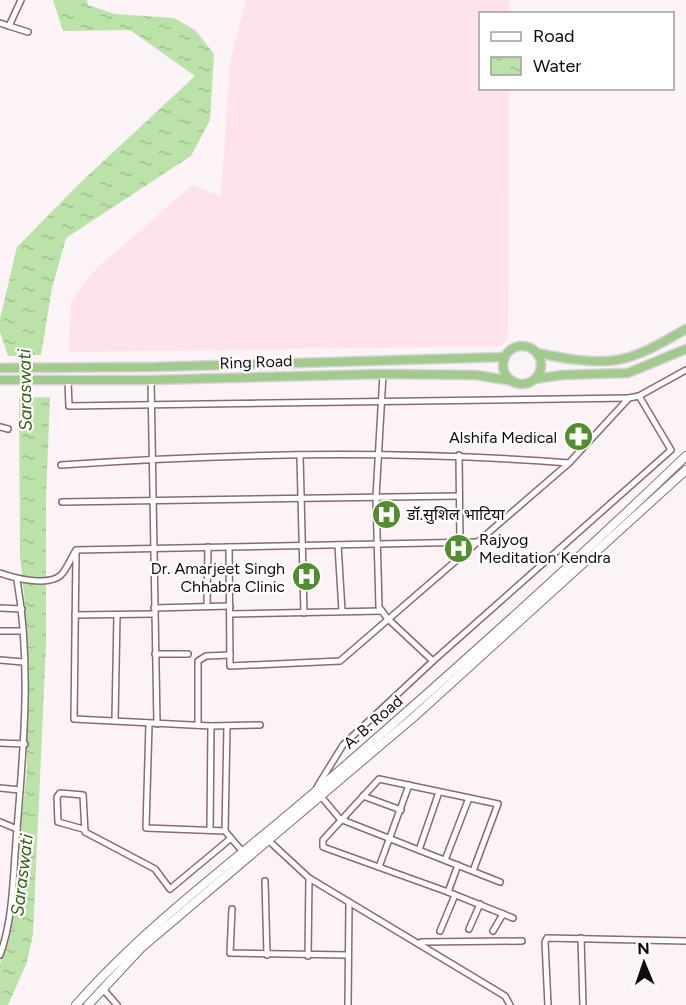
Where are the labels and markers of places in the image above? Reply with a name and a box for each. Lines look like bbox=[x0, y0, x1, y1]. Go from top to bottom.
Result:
pharmacy icon: Alshifa Medical bbox=[562, 421, 594, 453]
place label: Alshifa Medical bbox=[449, 428, 557, 447]
hospital icon: डॉ.सुशिल भाटिया bbox=[370, 498, 402, 530]
place label: डॉ.सुशिल भाटिया bbox=[406, 505, 506, 525]
place label: Rajyog Meditation Kendra bbox=[479, 530, 611, 567]
hospital icon: Rajyog Meditation Kendra bbox=[442, 532, 474, 564]
place label: Dr. Amarjeet Singh Chhabra Clinic bbox=[151, 559, 285, 596]
hospital icon: Dr. Amarjeet Singh Chhabra Clinic bbox=[290, 561, 322, 593]

